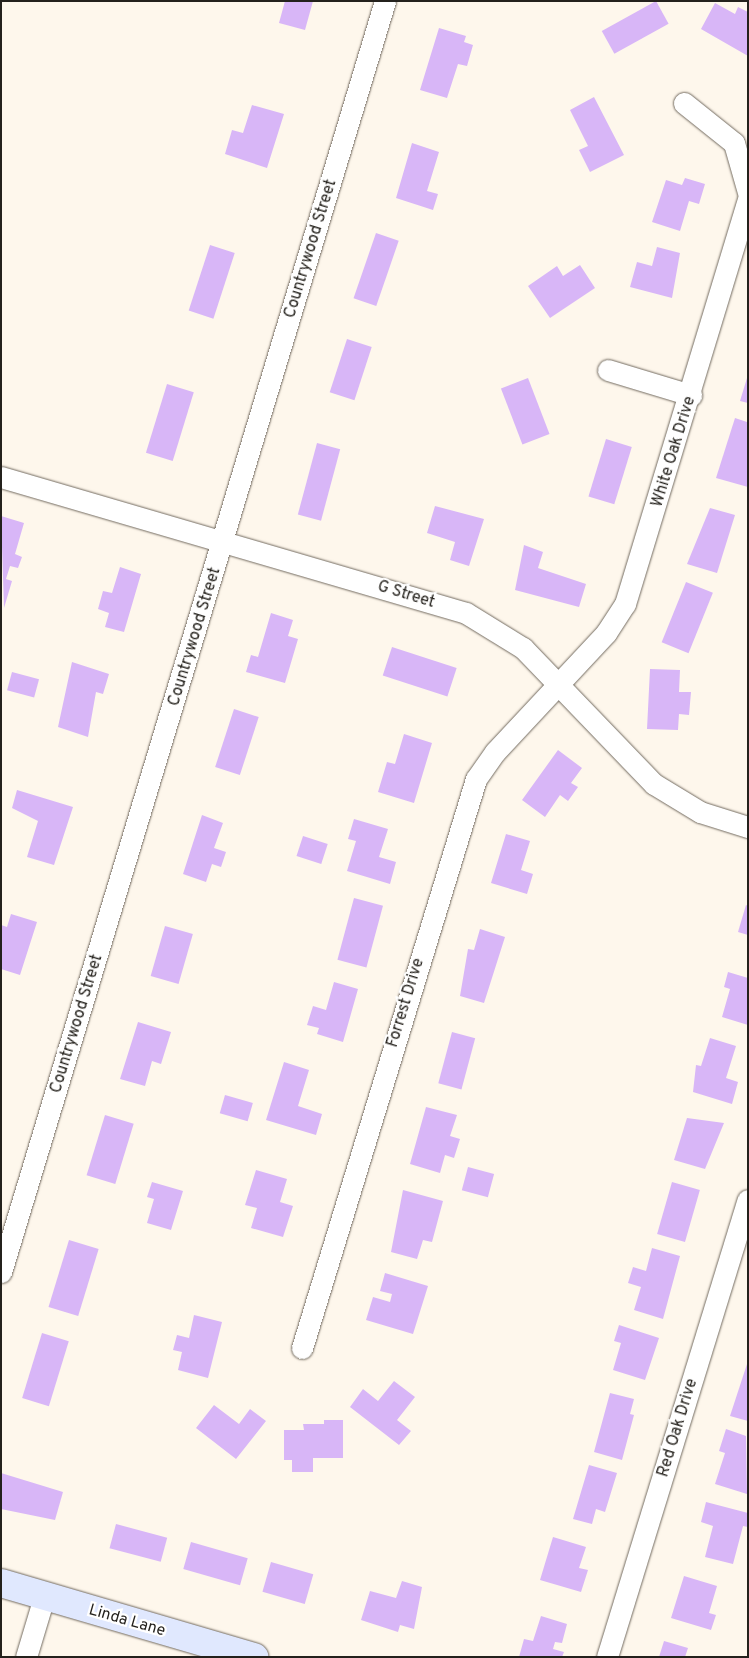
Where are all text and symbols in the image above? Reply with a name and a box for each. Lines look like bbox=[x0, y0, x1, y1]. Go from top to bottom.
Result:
street label: Countrywood Street bbox=[281, 177, 341, 321]
street label: White Oak Drive bbox=[648, 394, 700, 510]
street label: Countrywood Street bbox=[165, 565, 225, 709]
street label: G Street bbox=[375, 577, 437, 613]
street label: Countrywood Street bbox=[47, 952, 107, 1096]
street label: Forrest Drive bbox=[383, 956, 429, 1050]
street label: Red Oak Drive bbox=[654, 1376, 702, 1480]
street label: Linda Lane bbox=[86, 1601, 168, 1641]

